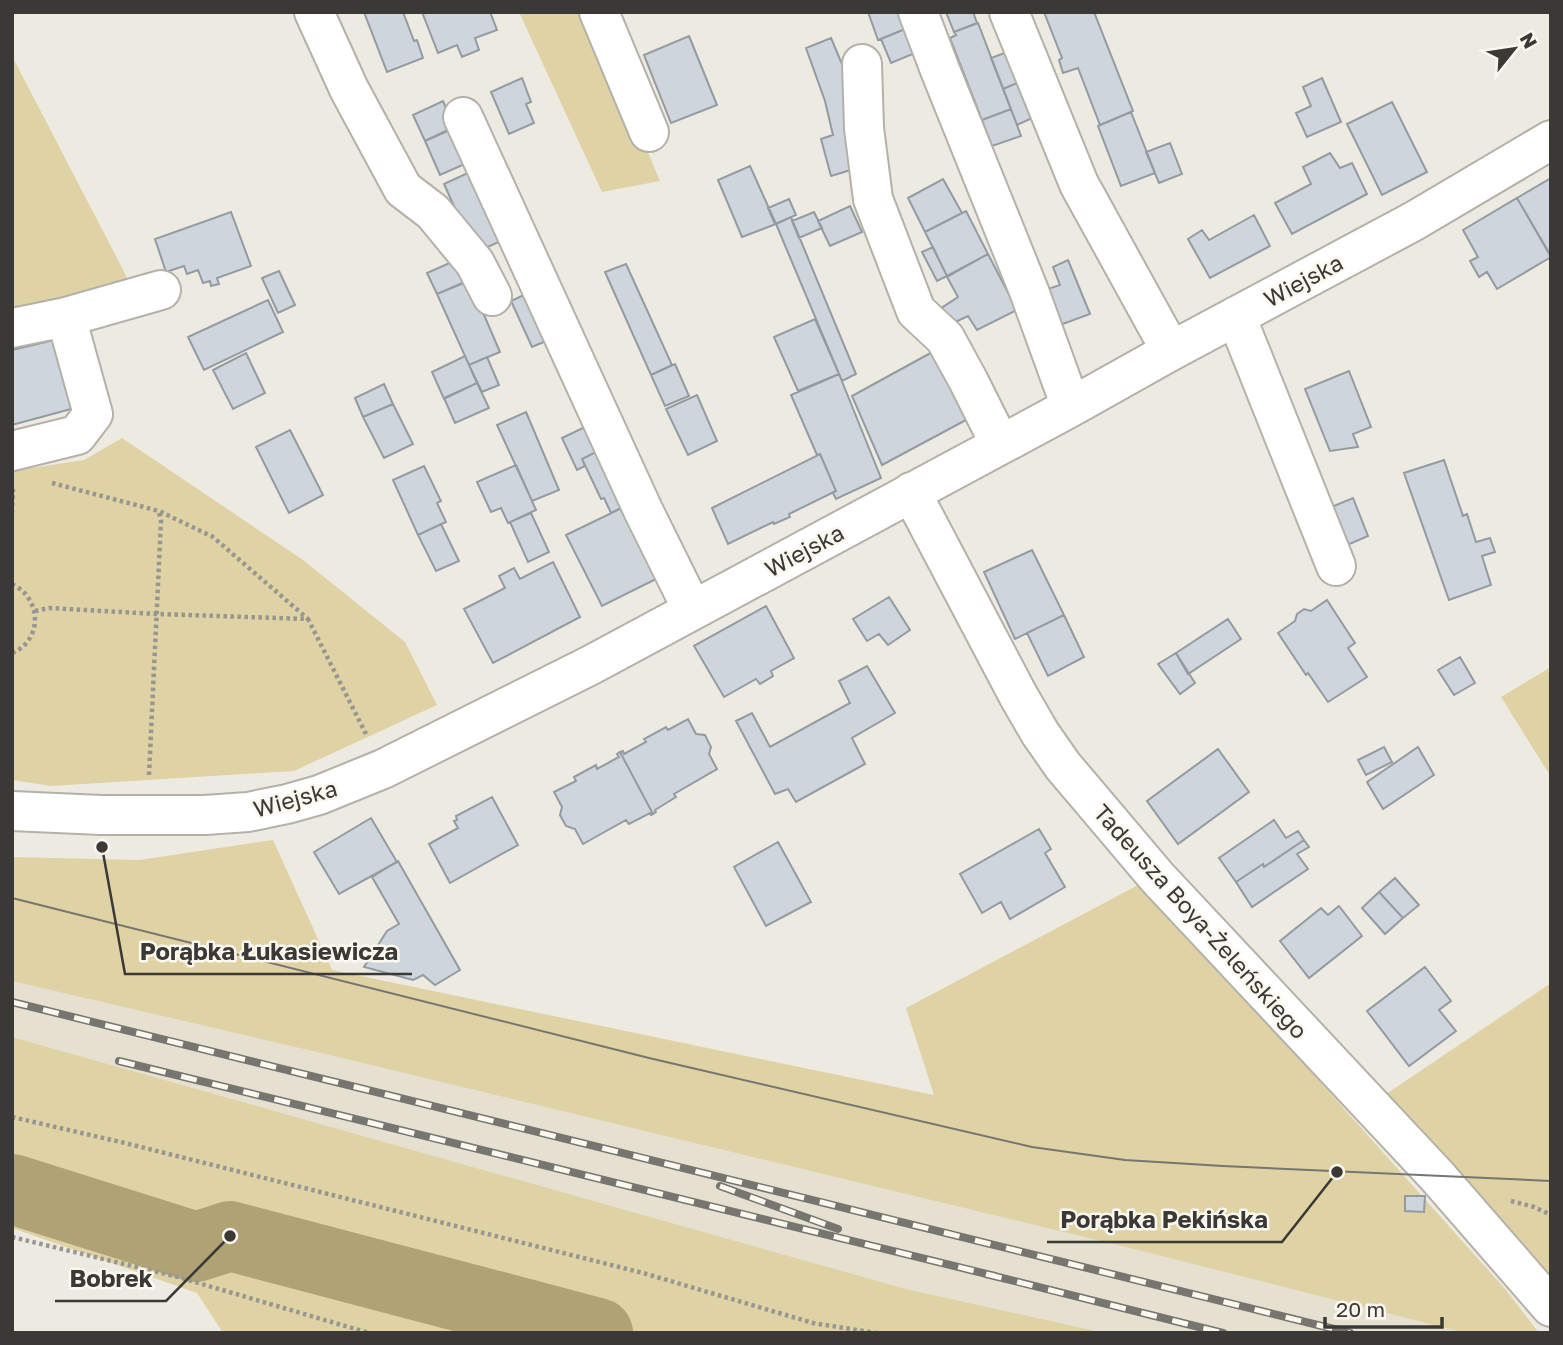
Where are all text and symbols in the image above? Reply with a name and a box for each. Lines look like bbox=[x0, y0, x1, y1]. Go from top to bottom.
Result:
north arrow bbox=[1479, 14, 1549, 84]
text: N bbox=[1516, 28, 1543, 52]
street label: Wiejska bbox=[1259, 248, 1347, 312]
street label: Wiejska bbox=[760, 518, 848, 582]
street label: Wiejska bbox=[250, 773, 340, 823]
street label: Tadeusza Boya-Żeleńskiego bbox=[1088, 798, 1314, 1044]
callout: Porąbka Łukasiewicza bbox=[125, 929, 412, 974]
text: Porąbka Łukasiewicza bbox=[140, 936, 398, 965]
callout: Porąbka Pekińska bbox=[1047, 1197, 1282, 1242]
text: Porąbka Pekińska bbox=[1060, 1204, 1268, 1233]
callout: Bobrek bbox=[55, 1256, 166, 1301]
text: Bobrek bbox=[69, 1263, 153, 1292]
scale bar bbox=[1325, 1286, 1442, 1330]
text: 20 m bbox=[1336, 1296, 1385, 1322]

